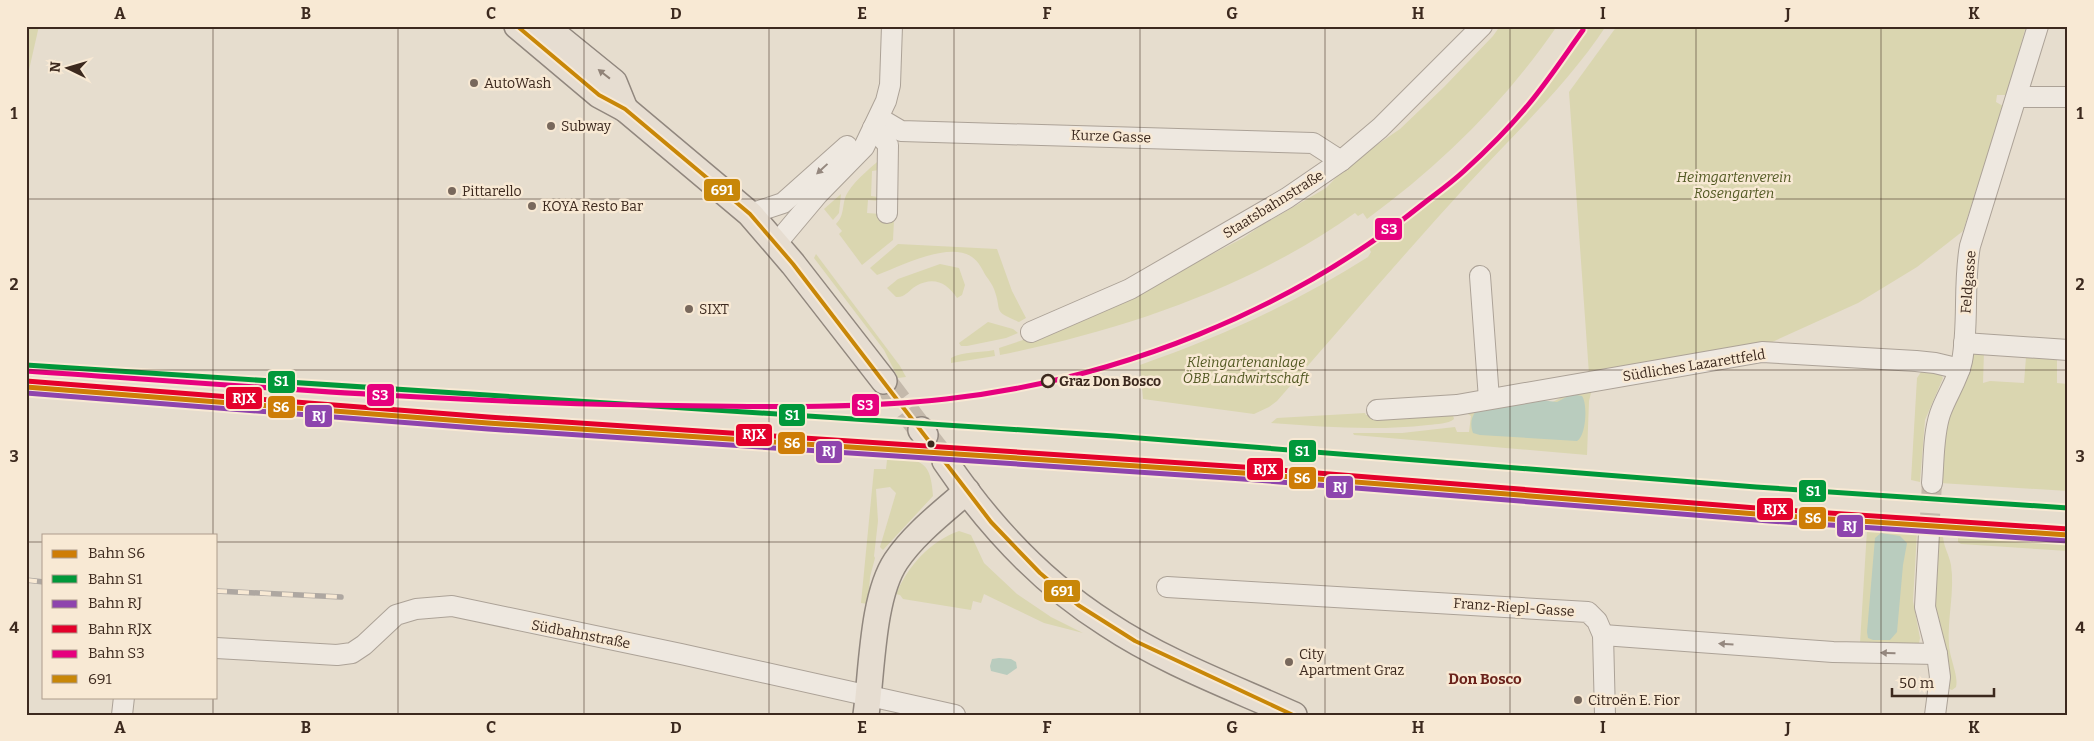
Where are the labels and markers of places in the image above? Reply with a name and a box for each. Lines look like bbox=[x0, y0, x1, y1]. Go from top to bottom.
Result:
place label: AutoWash bbox=[484, 75, 552, 92]
marker: AutoWash bbox=[468, 77, 480, 89]
place label: Subway bbox=[561, 118, 612, 135]
marker: Subway bbox=[545, 120, 557, 132]
place label: Pittarello bbox=[462, 183, 522, 200]
marker: Pittarello bbox=[446, 185, 458, 197]
place label: KOYA Resto Bar bbox=[542, 198, 643, 215]
marker: KOYA Resto Bar bbox=[526, 200, 538, 212]
place label: SIXT bbox=[699, 301, 729, 318]
marker: SIXT bbox=[683, 303, 695, 315]
place label: Graz Don Bosco bbox=[1059, 373, 1161, 390]
marker: Graz Don Bosco bbox=[1041, 374, 1055, 388]
unlabelled marker bbox=[926, 439, 936, 449]
place label: City Apartment Graz bbox=[1299, 646, 1404, 679]
marker: City Apartment Graz bbox=[1283, 656, 1295, 668]
place label: Citroën E. Fior bbox=[1588, 692, 1680, 709]
marker: Citroën E. Fior bbox=[1572, 694, 1584, 706]

